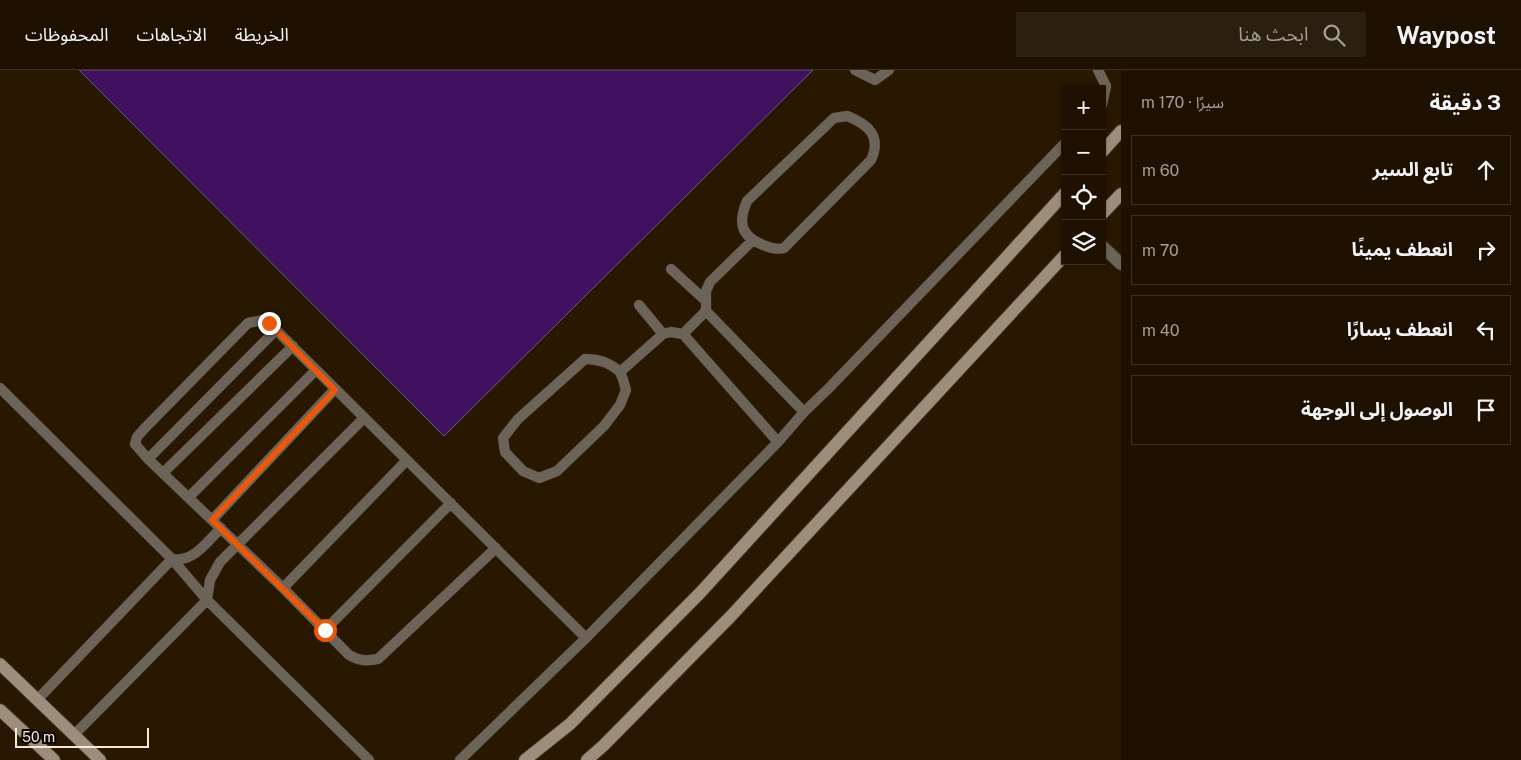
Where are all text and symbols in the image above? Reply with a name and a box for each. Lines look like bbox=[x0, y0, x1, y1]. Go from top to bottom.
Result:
search box bbox=[1016, 12, 1366, 57]
icon: search bbox=[1320, 21, 1348, 49]
text: Waypost bbox=[1396, 21, 1496, 49]
text: ابحث هنا bbox=[1238, 23, 1308, 45]
text: المحفوظات bbox=[25, 24, 109, 45]
text: الاتجاهات bbox=[137, 24, 207, 45]
text: الخريطة bbox=[235, 24, 289, 45]
map controls bbox=[1061, 85, 1106, 265]
button: + bbox=[1061, 85, 1106, 130]
text: 3 دقيقة bbox=[1429, 90, 1501, 115]
text: سيرًا · 170 m bbox=[1141, 93, 1224, 112]
button: − bbox=[1061, 130, 1106, 175]
icon: ahead bbox=[1472, 156, 1500, 184]
text: تابع السير bbox=[1372, 158, 1453, 180]
text: 60 m bbox=[1142, 161, 1179, 180]
button: locate bbox=[1061, 175, 1106, 220]
button: layers bbox=[1061, 220, 1106, 265]
icon: right bbox=[1472, 236, 1500, 264]
text: انعطف يمينًا bbox=[1352, 238, 1453, 260]
text: 70 m bbox=[1142, 241, 1179, 260]
route end bbox=[258, 312, 281, 335]
icon: left bbox=[1472, 316, 1500, 344]
text: انعطف يسارًا bbox=[1347, 318, 1453, 340]
text: 40 m bbox=[1142, 321, 1180, 340]
icon: arrive bbox=[1472, 396, 1500, 424]
text: الوصول إلى الوجهة bbox=[1301, 398, 1453, 420]
route start bbox=[314, 619, 337, 642]
scale bar bbox=[15, 725, 149, 748]
text: 50 m bbox=[22, 729, 55, 745]

